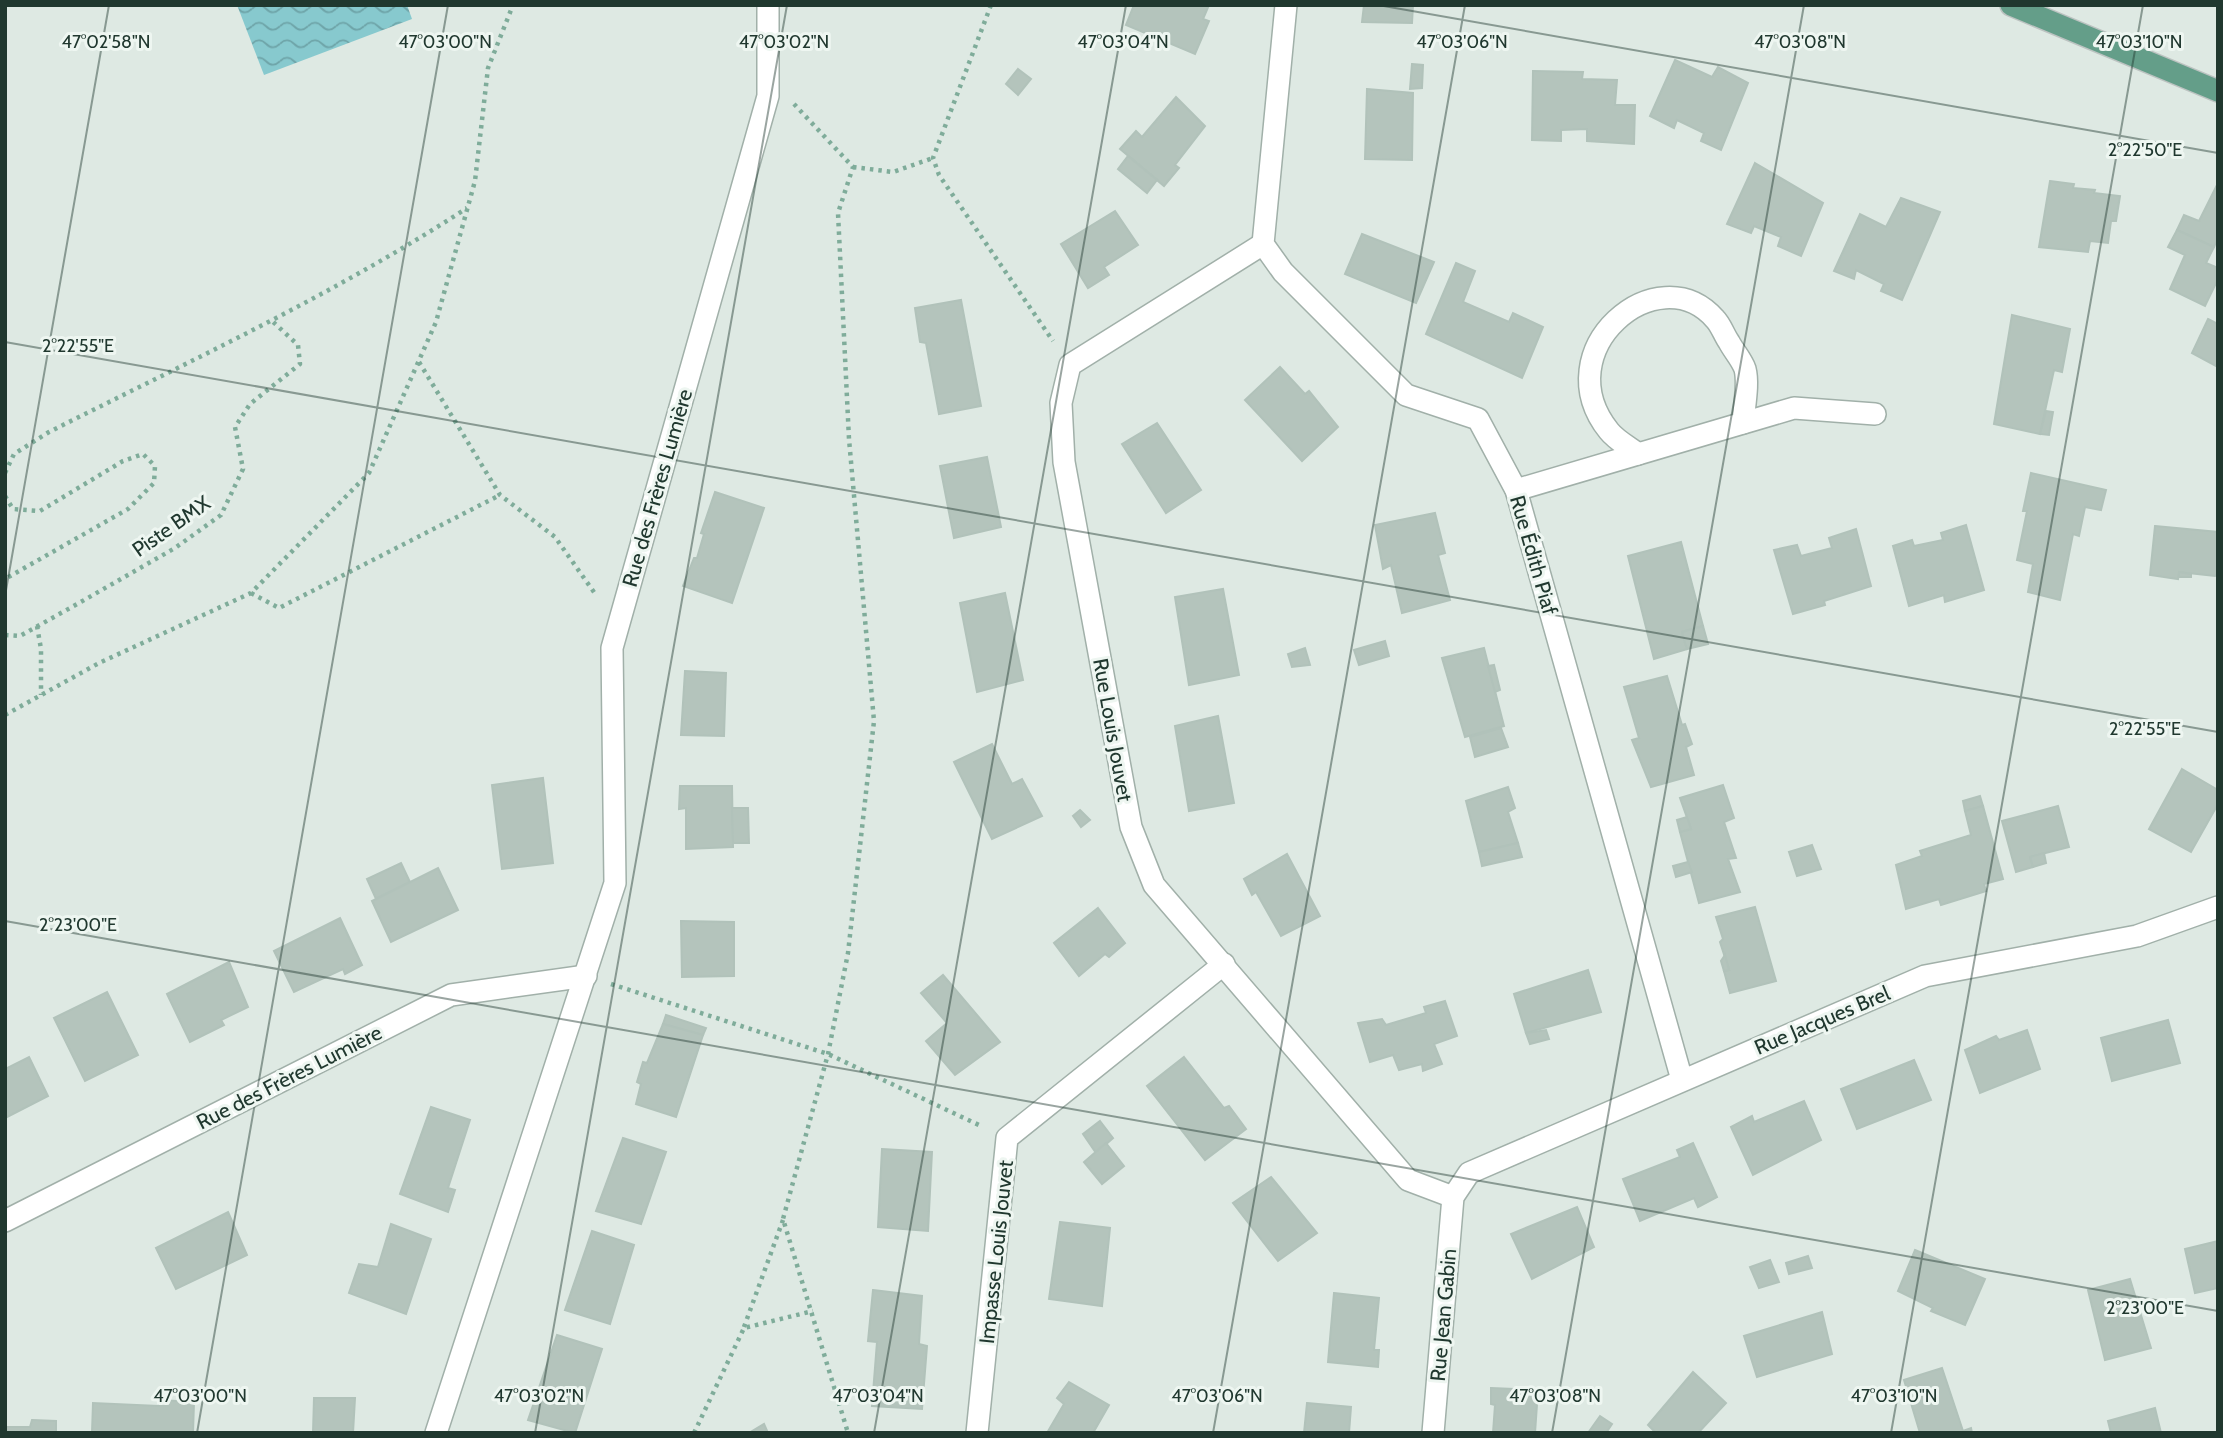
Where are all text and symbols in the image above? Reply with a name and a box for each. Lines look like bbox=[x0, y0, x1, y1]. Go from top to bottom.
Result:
text: 47°02'58"N bbox=[62, 31, 150, 53]
text: 47°03'00"N bbox=[398, 31, 492, 53]
text: 47°03'02"N bbox=[739, 31, 829, 53]
text: 47°03'04"N bbox=[1077, 31, 1169, 53]
text: 47°03'06"N bbox=[1416, 31, 1508, 53]
text: 47°03'08"N bbox=[1754, 31, 1846, 53]
text: 47°03'10"N bbox=[2096, 31, 2183, 53]
text: 2°22'50"E bbox=[2108, 139, 2182, 161]
text: 2°22'55"E bbox=[42, 335, 114, 357]
street label: Rue des Frères Lumière bbox=[617, 386, 697, 590]
street label: Piste BMX bbox=[127, 490, 215, 562]
street label: Rue Édith Piaf bbox=[1505, 493, 1563, 617]
street label: Rue Louis Jouvet bbox=[1088, 656, 1138, 804]
text: 2°22'55"E bbox=[2109, 718, 2181, 740]
text: 2°23'00"E bbox=[39, 914, 117, 936]
street label: Rue Jacques Brel bbox=[1750, 980, 1894, 1060]
street label: Rue des Frères Lumière bbox=[192, 1019, 386, 1135]
street label: Impasse Louis Jouvet bbox=[974, 1159, 1018, 1345]
street label: Rue Jean Gabin bbox=[1425, 1248, 1461, 1382]
text: 2°23'00"E bbox=[2106, 1297, 2184, 1319]
text: 47°03'00"N bbox=[153, 1385, 247, 1407]
text: 47°03'02"N bbox=[494, 1385, 584, 1407]
text: 47°03'04"N bbox=[832, 1385, 924, 1407]
text: 47°03'06"N bbox=[1171, 1385, 1263, 1407]
text: 47°03'08"N bbox=[1509, 1385, 1601, 1407]
text: 47°03'10"N bbox=[1851, 1385, 1938, 1407]

